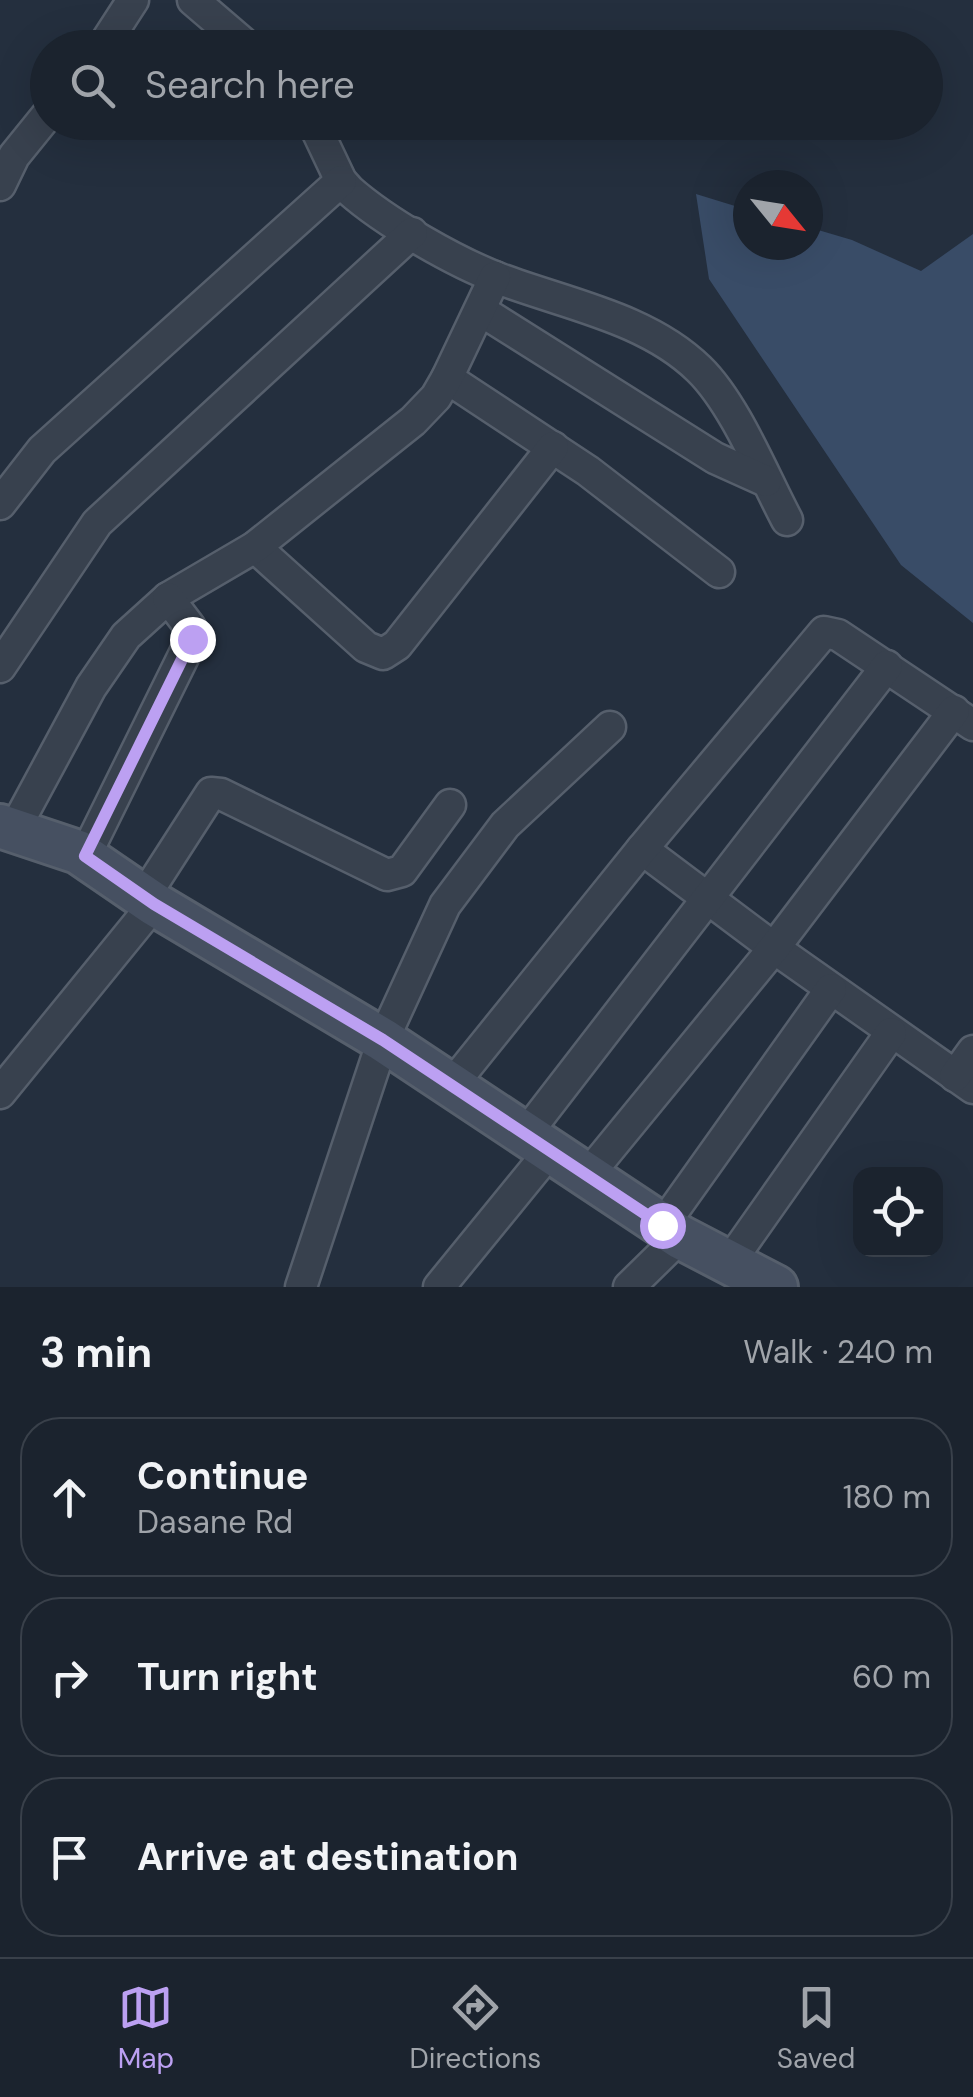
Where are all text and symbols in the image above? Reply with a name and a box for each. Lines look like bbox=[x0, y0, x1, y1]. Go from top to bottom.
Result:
search box bbox=[30, 30, 943, 140]
icon: search bbox=[65, 58, 120, 113]
text: Search here bbox=[145, 60, 355, 110]
north arrow bbox=[733, 170, 823, 260]
route end bbox=[170, 617, 216, 663]
map controls bbox=[853, 1167, 943, 1257]
button: locate bbox=[853, 1167, 943, 1257]
route start bbox=[640, 1203, 686, 1249]
text: 3 min bbox=[40, 1325, 152, 1380]
text: Walk · 240 m bbox=[743, 1331, 933, 1373]
text: Continue bbox=[137, 1451, 308, 1501]
icon: ahead bbox=[42, 1470, 97, 1525]
text: 180 m bbox=[843, 1476, 931, 1518]
text: Dasane Rd bbox=[137, 1501, 293, 1543]
icon: right bbox=[42, 1650, 97, 1705]
text: Turn right bbox=[137, 1652, 318, 1702]
text: 60 m bbox=[852, 1656, 931, 1698]
icon: arrive bbox=[42, 1830, 97, 1885]
text: Arrive at destination bbox=[137, 1832, 519, 1882]
tab: Map bbox=[118, 1980, 174, 2077]
tab: Directions bbox=[410, 1980, 541, 2077]
tab: Saved bbox=[777, 1980, 855, 2077]

